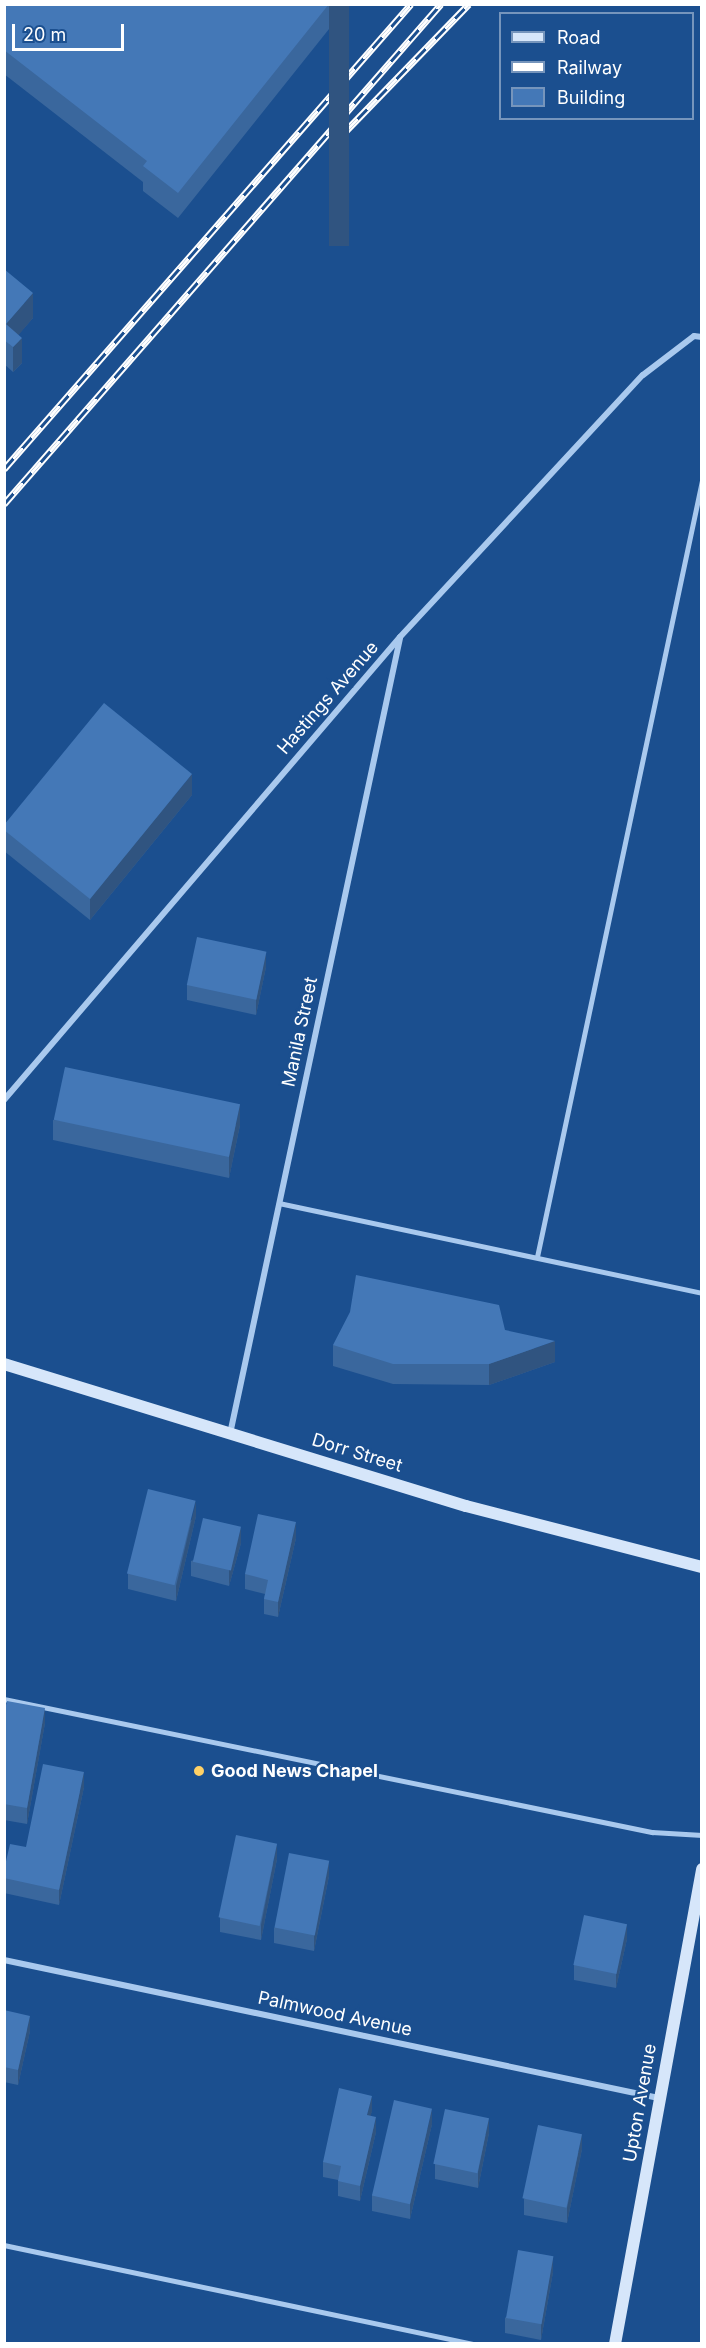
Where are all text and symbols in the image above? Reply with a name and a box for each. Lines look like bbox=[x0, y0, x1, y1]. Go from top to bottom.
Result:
scale bar bbox=[15, 12, 128, 50]
legend bbox=[499, 12, 694, 120]
text: 20 m bbox=[23, 24, 66, 45]
text: Road bbox=[557, 27, 600, 48]
text: Railway bbox=[557, 57, 622, 78]
text: Building bbox=[557, 87, 625, 108]
street label: Hastings Avenue bbox=[273, 637, 383, 759]
street label: Manila Street bbox=[278, 975, 322, 1089]
street label: Dorr Street bbox=[309, 1429, 405, 1477]
place label: Good News Chapel bbox=[211, 1760, 378, 1782]
marker: Good News Chapel bbox=[192, 1764, 206, 1778]
street label: Palmwood Avenue bbox=[256, 1987, 414, 2041]
street label: Upton Avenue bbox=[619, 2042, 661, 2164]

